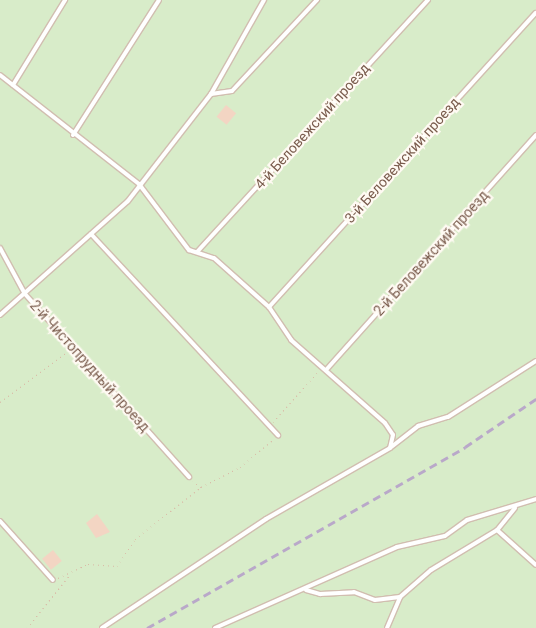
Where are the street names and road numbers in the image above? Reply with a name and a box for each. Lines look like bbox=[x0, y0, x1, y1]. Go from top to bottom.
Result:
street label: 4-й Беловежский проезд bbox=[251, 60, 373, 192]
street label: 3-й Беловежский проезд bbox=[341, 94, 463, 226]
street label: 2-й Беловежский проезд bbox=[370, 187, 492, 319]
street label: 2-й Чистопрудный проезд bbox=[27, 297, 153, 435]

